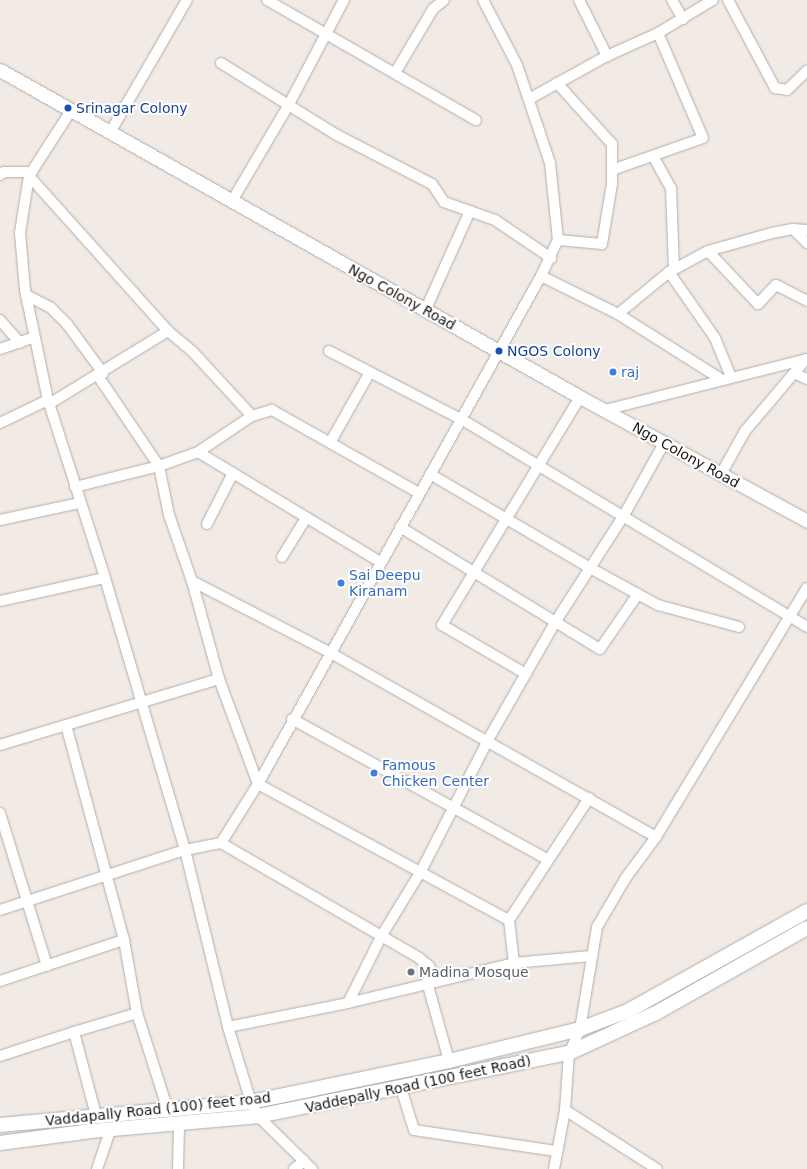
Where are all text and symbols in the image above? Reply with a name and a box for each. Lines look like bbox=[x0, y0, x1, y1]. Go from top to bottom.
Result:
place label: Srinagar Colony bbox=[76, 100, 188, 116]
marker: Srinagar Colony bbox=[63, 103, 73, 113]
street label: Ngo Colony Road bbox=[345, 261, 459, 333]
place label: NGOS Colony bbox=[507, 343, 601, 359]
marker: NGOS Colony bbox=[494, 346, 504, 356]
place label: raj bbox=[621, 364, 639, 380]
marker: raj bbox=[608, 367, 618, 377]
street label: Ngo Colony Road bbox=[629, 419, 743, 491]
place label: Sai Deepu Kiranam bbox=[349, 567, 421, 600]
marker: Sai Deepu Kiranam bbox=[336, 578, 346, 588]
place label: Famous Chicken Center bbox=[382, 757, 489, 790]
marker: Famous Chicken Center bbox=[369, 768, 379, 778]
place label: Madina Mosque bbox=[419, 964, 529, 980]
marker: Madina Mosque bbox=[406, 967, 416, 977]
street label: Vaddepally Road (100 feet Road) bbox=[304, 1052, 532, 1116]
street label: Vaddapally Road (100) feet road bbox=[44, 1089, 272, 1129]

